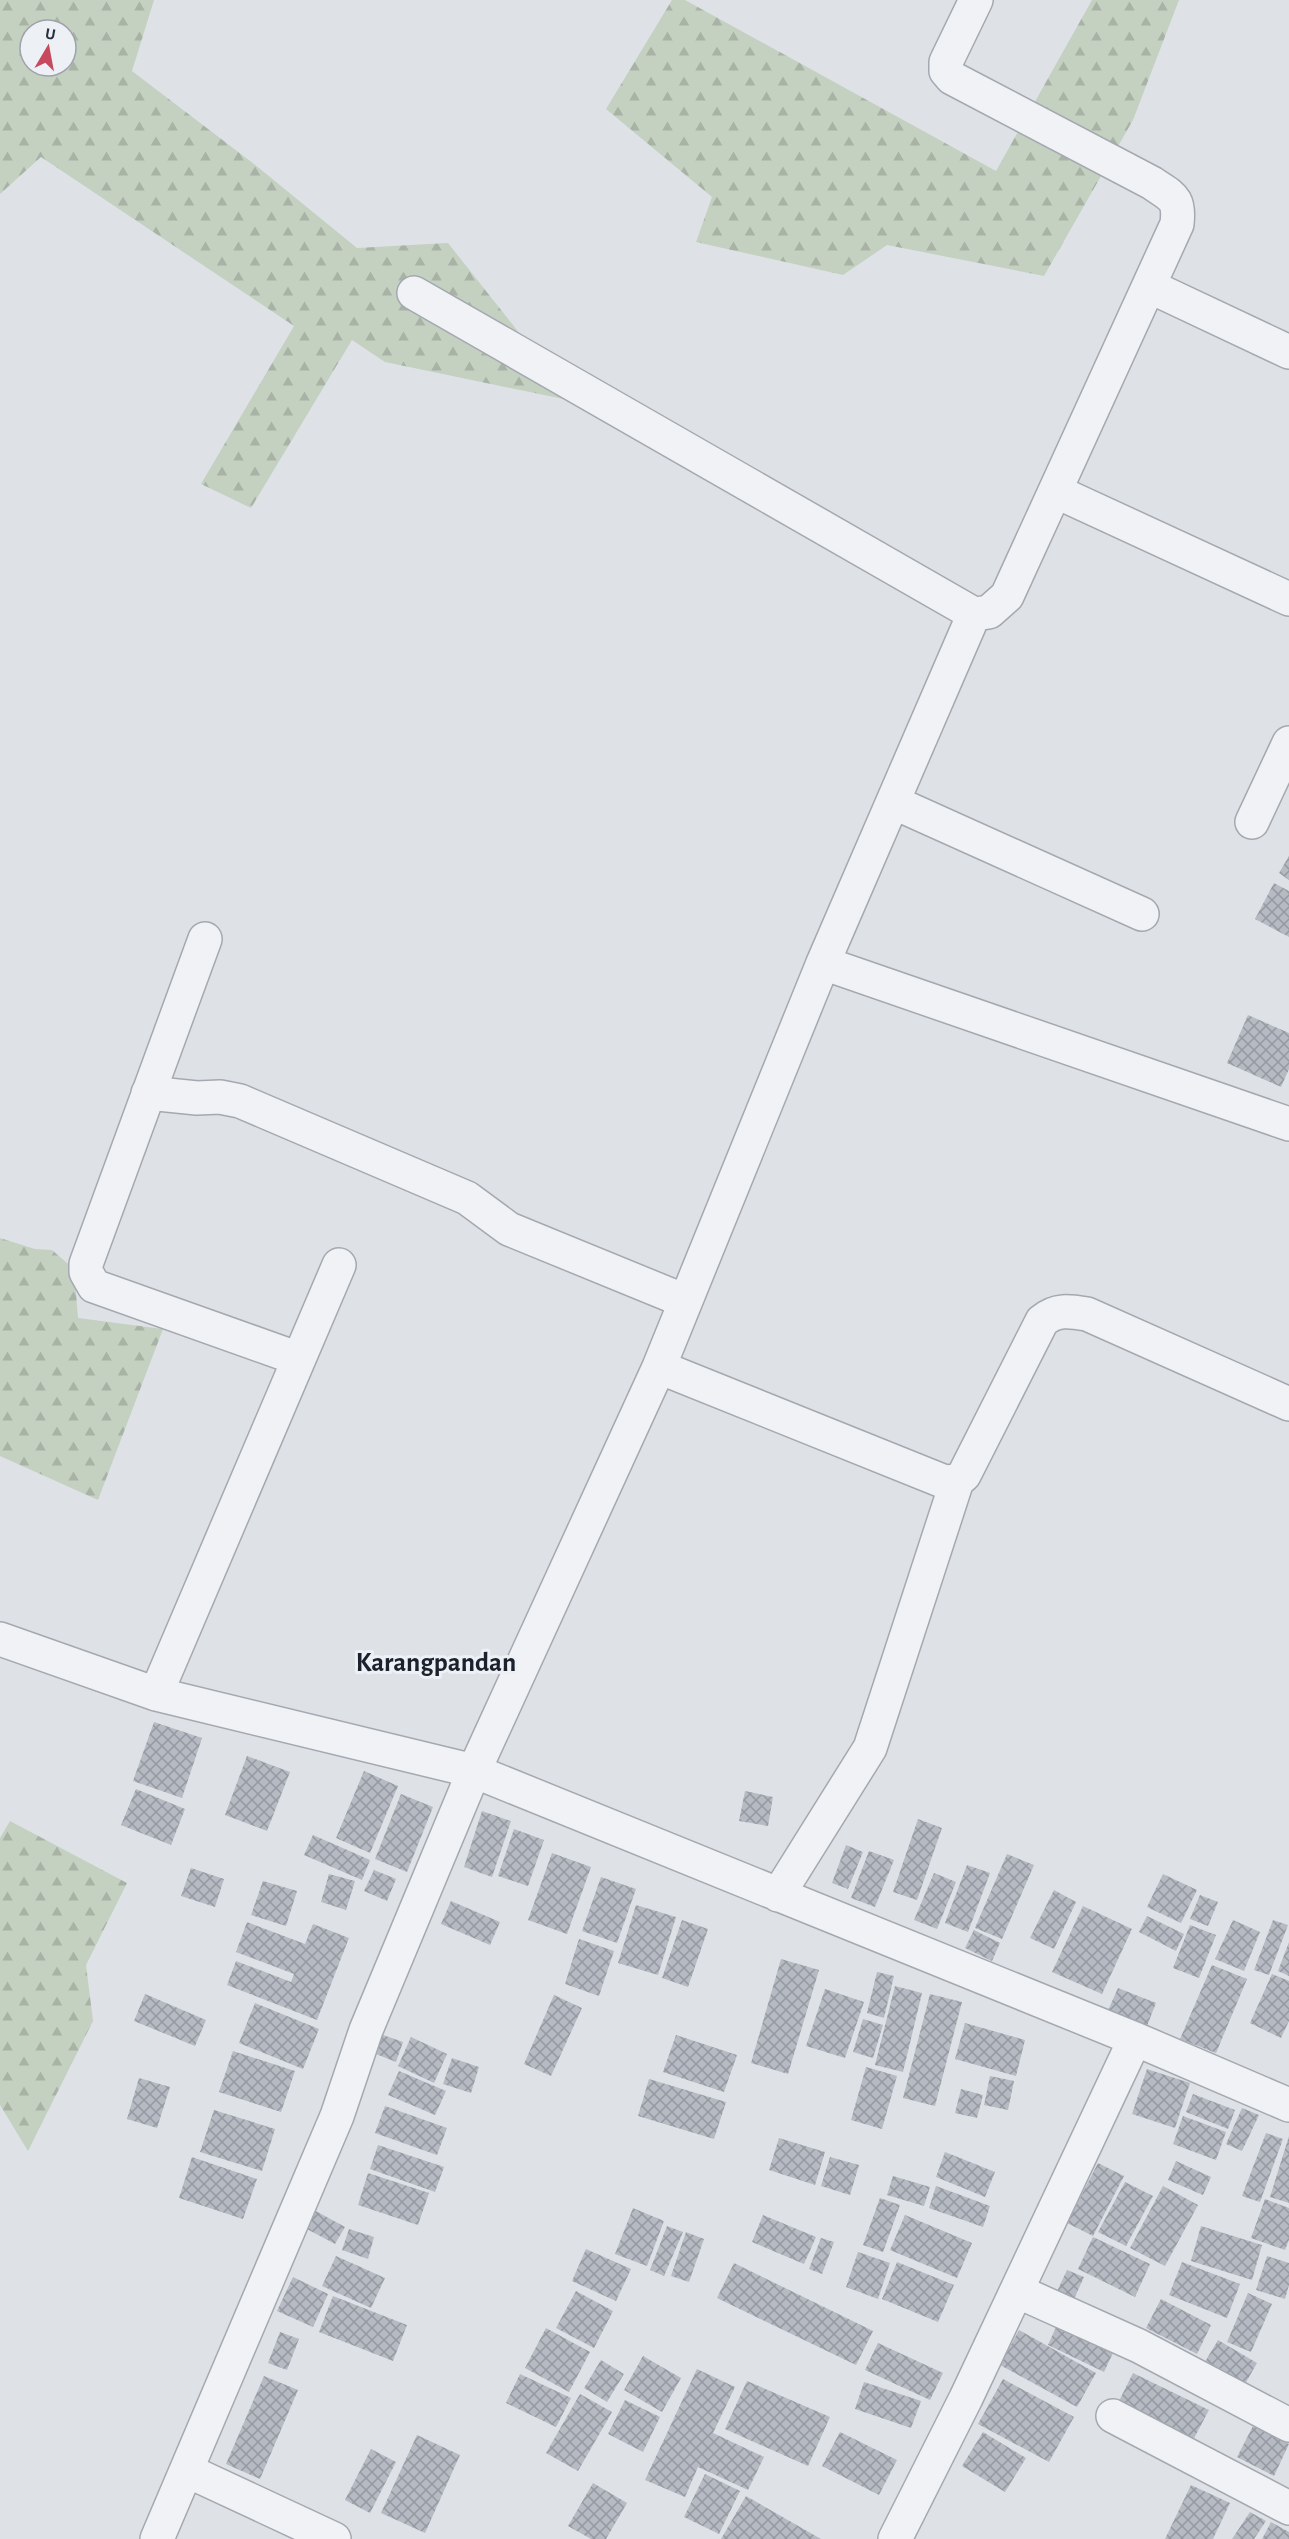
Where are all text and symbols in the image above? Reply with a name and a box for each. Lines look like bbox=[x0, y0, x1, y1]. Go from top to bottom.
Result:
north arrow bbox=[18, 18, 78, 78]
text: U bbox=[44, 25, 57, 43]
district label: Karangpandan bbox=[356, 1649, 516, 1676]

